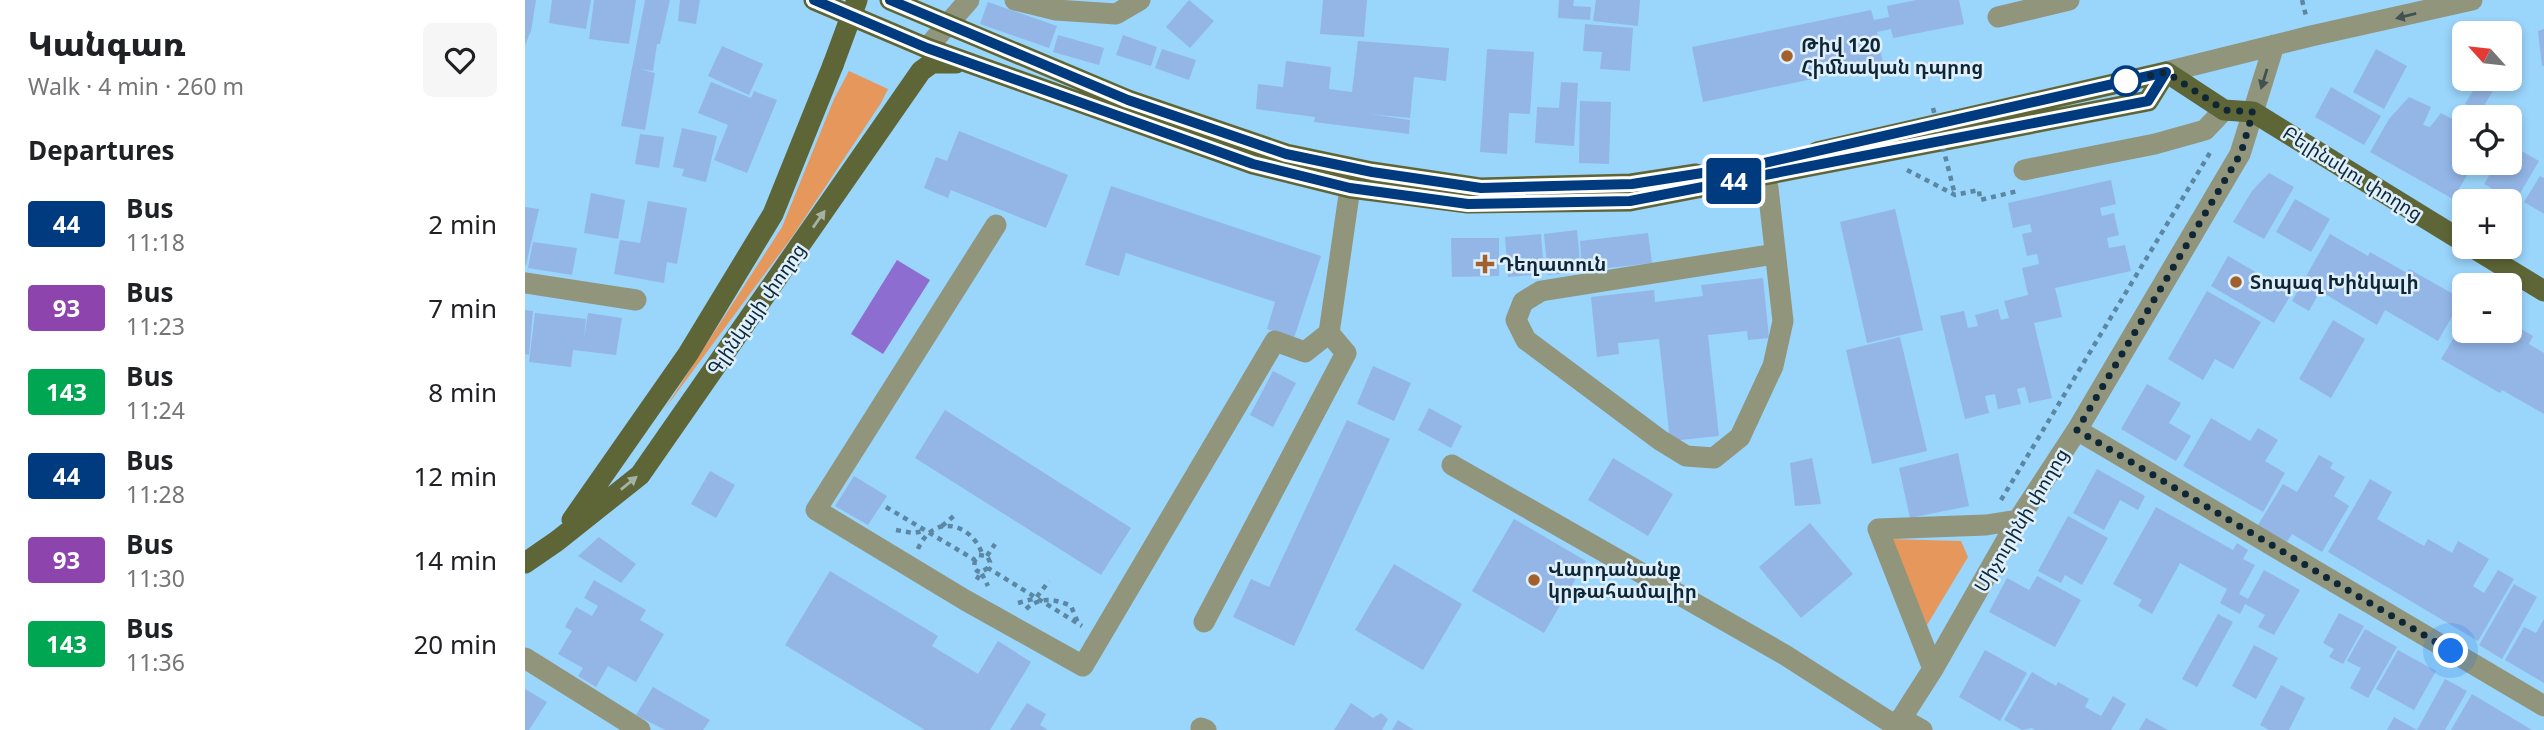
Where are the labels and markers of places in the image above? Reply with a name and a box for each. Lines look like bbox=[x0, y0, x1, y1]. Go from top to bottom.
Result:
place label: Թիվ 120 Հիմնական դպրոց bbox=[1801, 32, 1983, 80]
marker: Թիվ 120 Հիմնական դպրոց bbox=[1779, 48, 1795, 64]
unlabelled marker bbox=[2111, 66, 2141, 96]
place label: Դեղատուն bbox=[1499, 251, 1606, 277]
marker: Դեղատուն bbox=[1477, 256, 1493, 272]
place label: Տոպազ Խինկալի bbox=[2250, 269, 2419, 295]
marker: Տոպազ Խինկալի bbox=[2228, 274, 2244, 290]
place label: Վարդանանք կրթահամալիր bbox=[1548, 556, 1697, 604]
marker: Վարդանանք կրթահամալիր bbox=[1526, 572, 1542, 588]

